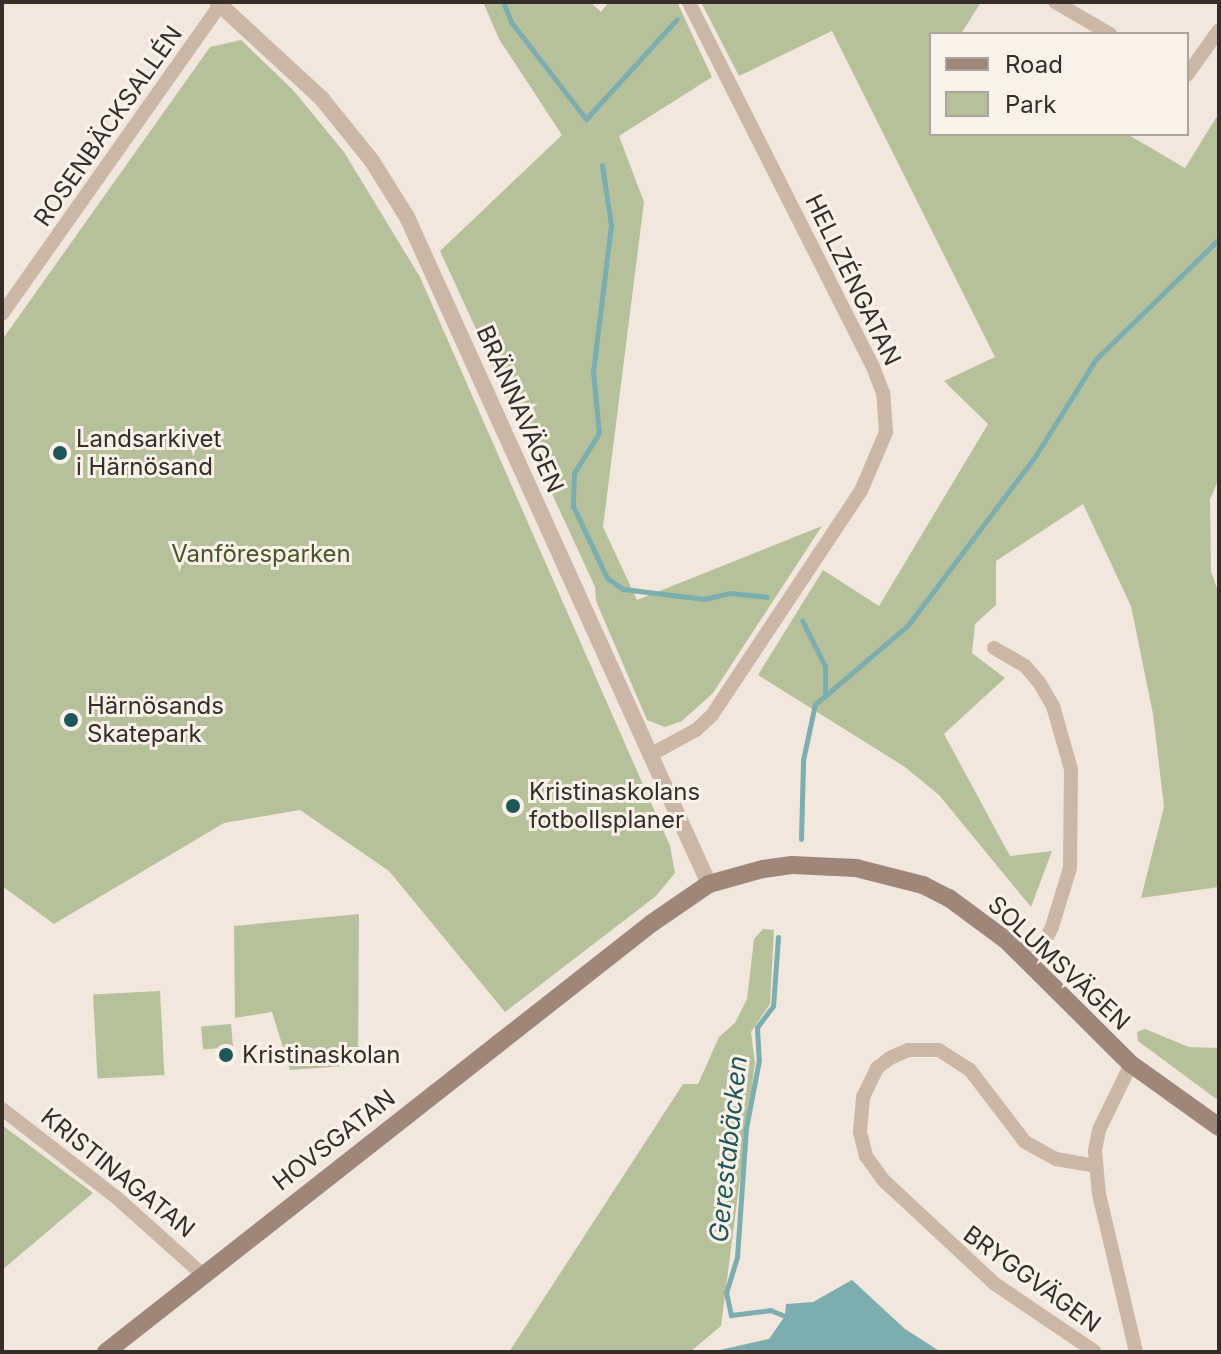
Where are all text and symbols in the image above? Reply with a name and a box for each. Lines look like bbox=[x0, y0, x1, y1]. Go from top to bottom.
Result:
street label: ROSENBÄCKSALLÉN bbox=[28, 20, 188, 232]
legend bbox=[929, 32, 1189, 136]
text: Road bbox=[1005, 50, 1063, 79]
text: Park bbox=[1005, 90, 1056, 119]
street label: HELLZÉNGATAN bbox=[799, 190, 907, 370]
street label: BRÄNNAVÄGEN bbox=[470, 321, 570, 497]
place label: Landsarkivet i Härnösand bbox=[76, 425, 221, 481]
marker: Landsarkivet i Härnösand bbox=[51, 444, 69, 462]
park label: Vanföresparken bbox=[171, 540, 351, 568]
place label: Härnösands Skatepark bbox=[87, 692, 224, 748]
marker: Härnösands Skatepark bbox=[62, 711, 80, 729]
place label: Kristinaskolans fotbollsplaner bbox=[529, 778, 700, 834]
marker: Kristinaskolans fotbollsplaner bbox=[504, 797, 522, 815]
street label: SOLUMSVÄGEN bbox=[982, 890, 1136, 1036]
place label: Kristinaskolan bbox=[242, 1041, 400, 1069]
marker: Kristinaskolan bbox=[217, 1046, 235, 1064]
water label: Gerestabäcken bbox=[703, 1054, 753, 1244]
street label: HOVSGATAN bbox=[267, 1083, 401, 1197]
street label: KRISTINAGATAN bbox=[35, 1102, 201, 1244]
street label: BRYGGVÄGEN bbox=[958, 1220, 1106, 1338]

